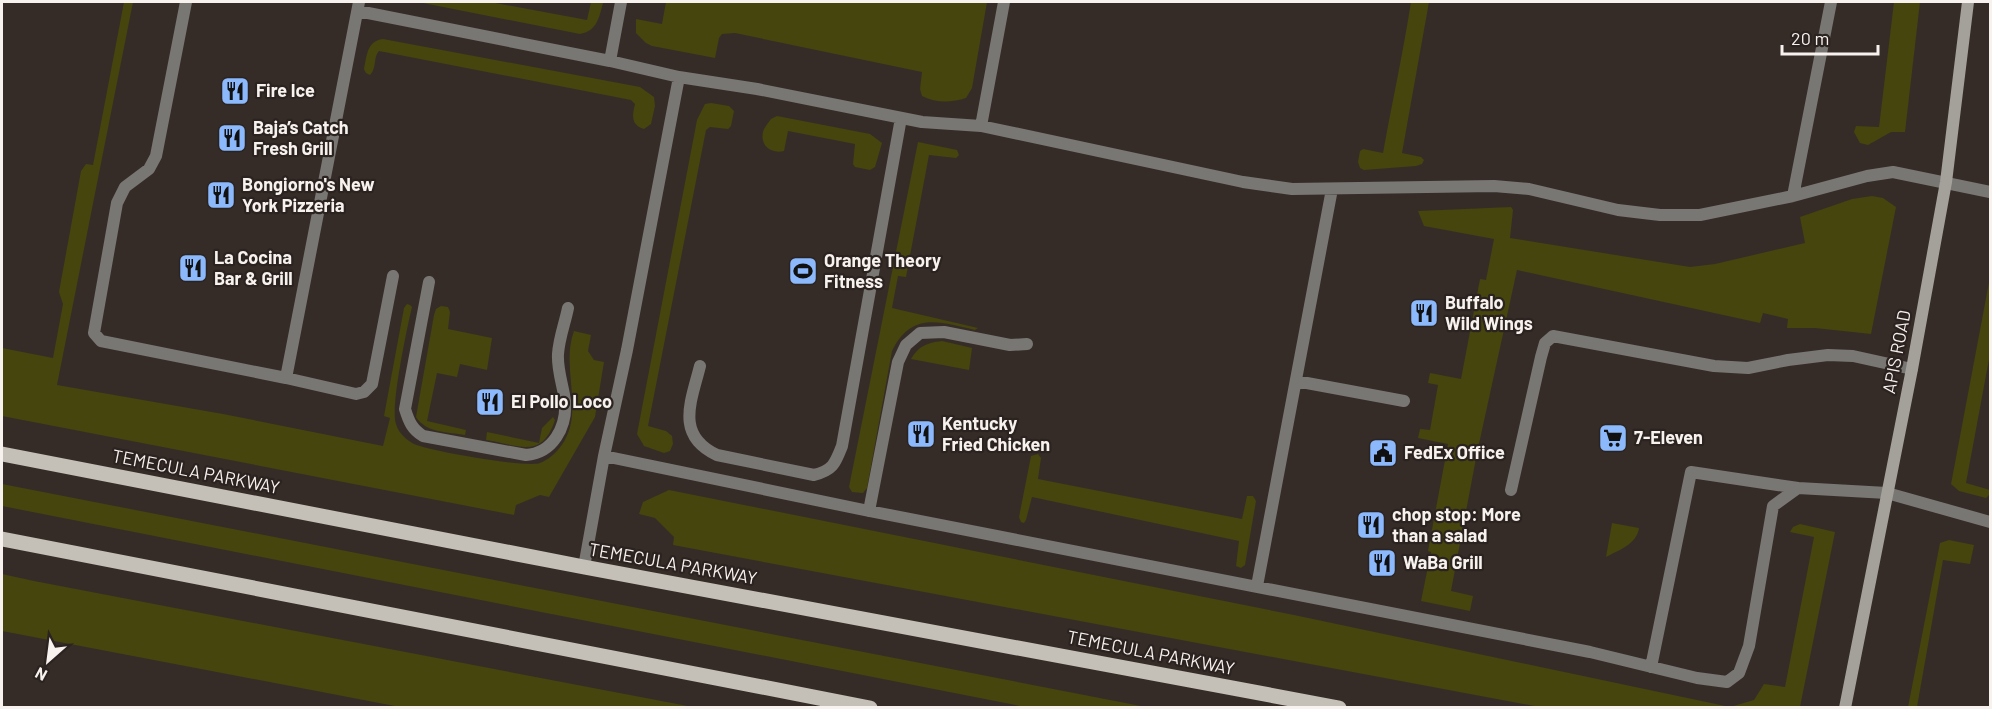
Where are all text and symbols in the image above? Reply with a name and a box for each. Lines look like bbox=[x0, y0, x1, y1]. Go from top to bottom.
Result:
scale bar bbox=[1782, 18, 1878, 56]
text: 20 m bbox=[1791, 27, 1829, 49]
restaurant icon: Fire Ice bbox=[219, 75, 251, 107]
place label: Fire Ice bbox=[256, 79, 315, 101]
place label: Baja’s Catch Fresh Grill bbox=[253, 116, 349, 159]
restaurant icon: Baja’s Catch Fresh Grill bbox=[216, 122, 248, 154]
place label: Bongiorno's New York Pizzeria bbox=[242, 173, 374, 216]
restaurant icon: Bongiorno's New York Pizzeria bbox=[205, 179, 237, 211]
place label: La Cocina Bar & Grill bbox=[214, 246, 293, 289]
place label: Orange Theory Fitness bbox=[824, 249, 941, 292]
restaurant icon: La Cocina Bar & Grill bbox=[177, 252, 209, 284]
sports icon: Orange Theory Fitness bbox=[787, 255, 819, 287]
place label: Buffalo Wild Wings bbox=[1445, 291, 1533, 334]
restaurant icon: Buffalo Wild Wings bbox=[1408, 297, 1440, 329]
street label: APIS ROAD bbox=[1877, 308, 1915, 395]
restaurant icon: El Pollo Loco bbox=[474, 386, 506, 418]
place label: El Pollo Loco bbox=[511, 390, 612, 412]
place label: Kentucky Fried Chicken bbox=[942, 412, 1050, 455]
restaurant icon: Kentucky Fried Chicken bbox=[905, 418, 937, 450]
supermarket icon: 7-Eleven bbox=[1597, 422, 1629, 454]
place label: 7-Eleven bbox=[1634, 426, 1703, 448]
public building icon: FedEx Office bbox=[1367, 437, 1399, 469]
place label: FedEx Office bbox=[1404, 441, 1505, 463]
street label: TEMECULA PARKWAY bbox=[111, 444, 282, 498]
place label: chop stop: More than a salad bbox=[1392, 503, 1521, 546]
restaurant icon: chop stop: More than a salad bbox=[1355, 509, 1387, 541]
street label: TEMECULA PARKWAY bbox=[587, 537, 759, 589]
restaurant icon: WaBa Grill bbox=[1366, 547, 1398, 579]
place label: WaBa Grill bbox=[1403, 551, 1483, 573]
street label: TEMECULA PARKWAY bbox=[1066, 625, 1237, 679]
north arrow bbox=[18, 631, 78, 691]
text: N bbox=[32, 664, 50, 686]

